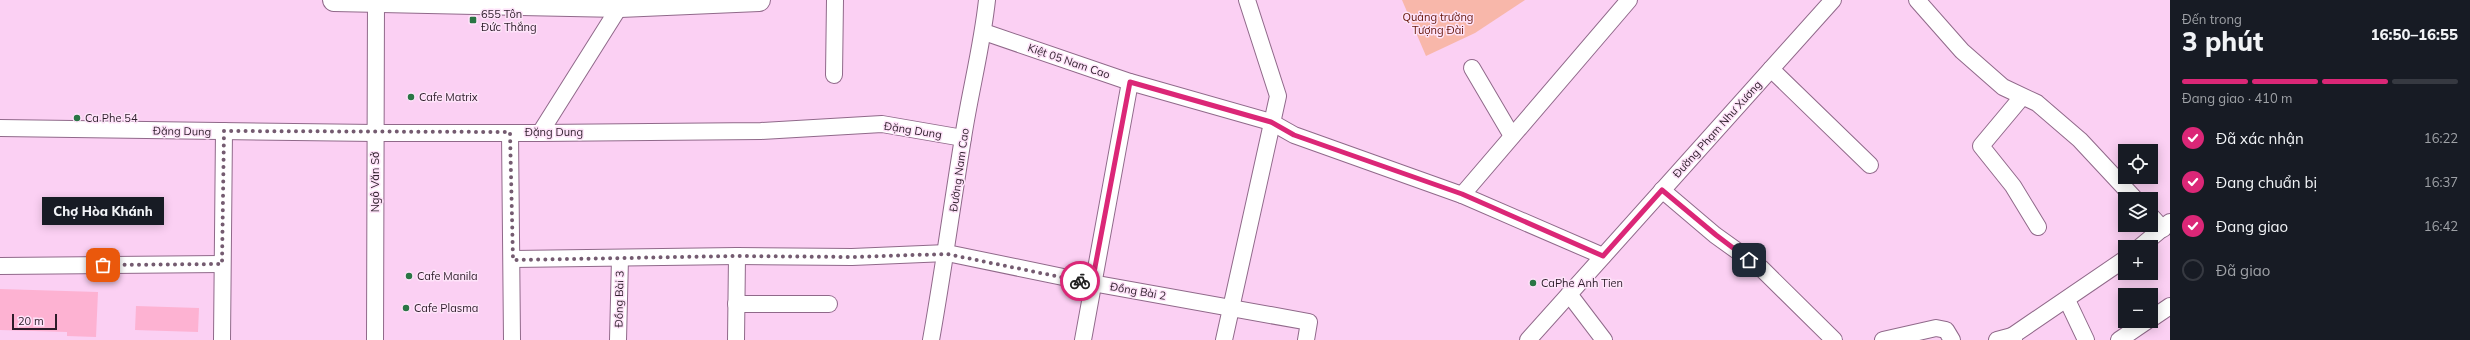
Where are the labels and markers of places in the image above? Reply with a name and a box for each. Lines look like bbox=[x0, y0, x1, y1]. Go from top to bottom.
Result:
place label: 655 Tôn Đức Thắng bbox=[481, 7, 537, 34]
marker: 655 Tôn Đức Thắng bbox=[468, 15, 478, 25]
place label: Cafe Matrix bbox=[419, 90, 478, 104]
marker: Cafe Matrix bbox=[406, 92, 416, 102]
place label: Ca Phe 54 bbox=[85, 111, 138, 125]
marker: Ca Phe 54 bbox=[72, 113, 82, 123]
callout: Chợ Hòa Khánh bbox=[42, 197, 164, 225]
pin bbox=[1732, 243, 1766, 277]
pin bbox=[86, 248, 120, 282]
place label: Cafe Manila bbox=[417, 269, 478, 283]
marker: Cafe Manila bbox=[404, 271, 414, 281]
place label: CaPhe Anh Tien bbox=[1541, 276, 1623, 290]
marker: CaPhe Anh Tien bbox=[1528, 278, 1538, 288]
place label: Cafe Plasma bbox=[414, 301, 478, 315]
marker: Cafe Plasma bbox=[401, 303, 411, 313]

